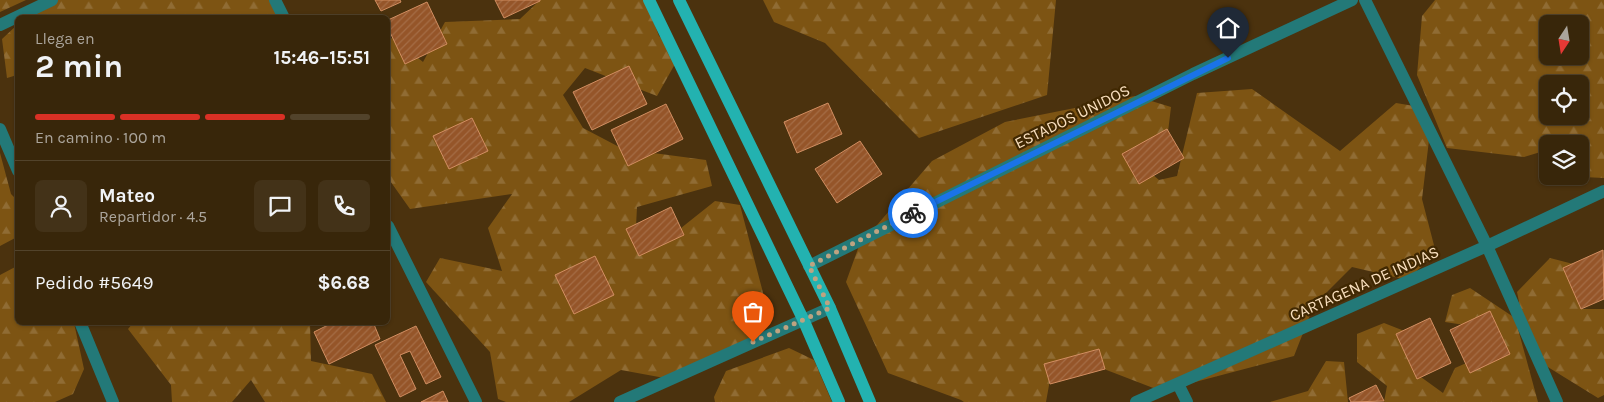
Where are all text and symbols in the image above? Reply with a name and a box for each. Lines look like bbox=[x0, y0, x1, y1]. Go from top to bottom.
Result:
pin bbox=[1207, 7, 1249, 58]
icon: home bbox=[1214, 14, 1242, 42]
north arrow bbox=[1539, 15, 1589, 65]
map controls bbox=[1539, 15, 1589, 185]
text: Llega en bbox=[35, 29, 95, 48]
text: 15:46–15:51 bbox=[273, 47, 370, 69]
text: 2 min bbox=[35, 48, 123, 85]
button: locate bbox=[1539, 75, 1589, 125]
street label: ESTADOS UNIDOS bbox=[1011, 80, 1133, 153]
text: En camino · 100 m bbox=[35, 128, 166, 147]
button: layers bbox=[1539, 135, 1589, 185]
button: person bbox=[35, 180, 87, 232]
button: chat bbox=[254, 180, 306, 232]
button: phone bbox=[318, 180, 370, 232]
text: Mateo bbox=[99, 185, 155, 207]
courier bbox=[888, 188, 938, 238]
icon: bike bbox=[899, 199, 927, 227]
text: Repartidor · 4.5 bbox=[99, 207, 207, 226]
street label: CARTAGENA DE INDIAS bbox=[1287, 242, 1442, 325]
text: Pedido #5649 bbox=[35, 272, 153, 294]
text: $6.68 bbox=[317, 272, 370, 294]
pin bbox=[732, 291, 774, 342]
icon: bag bbox=[739, 298, 767, 326]

